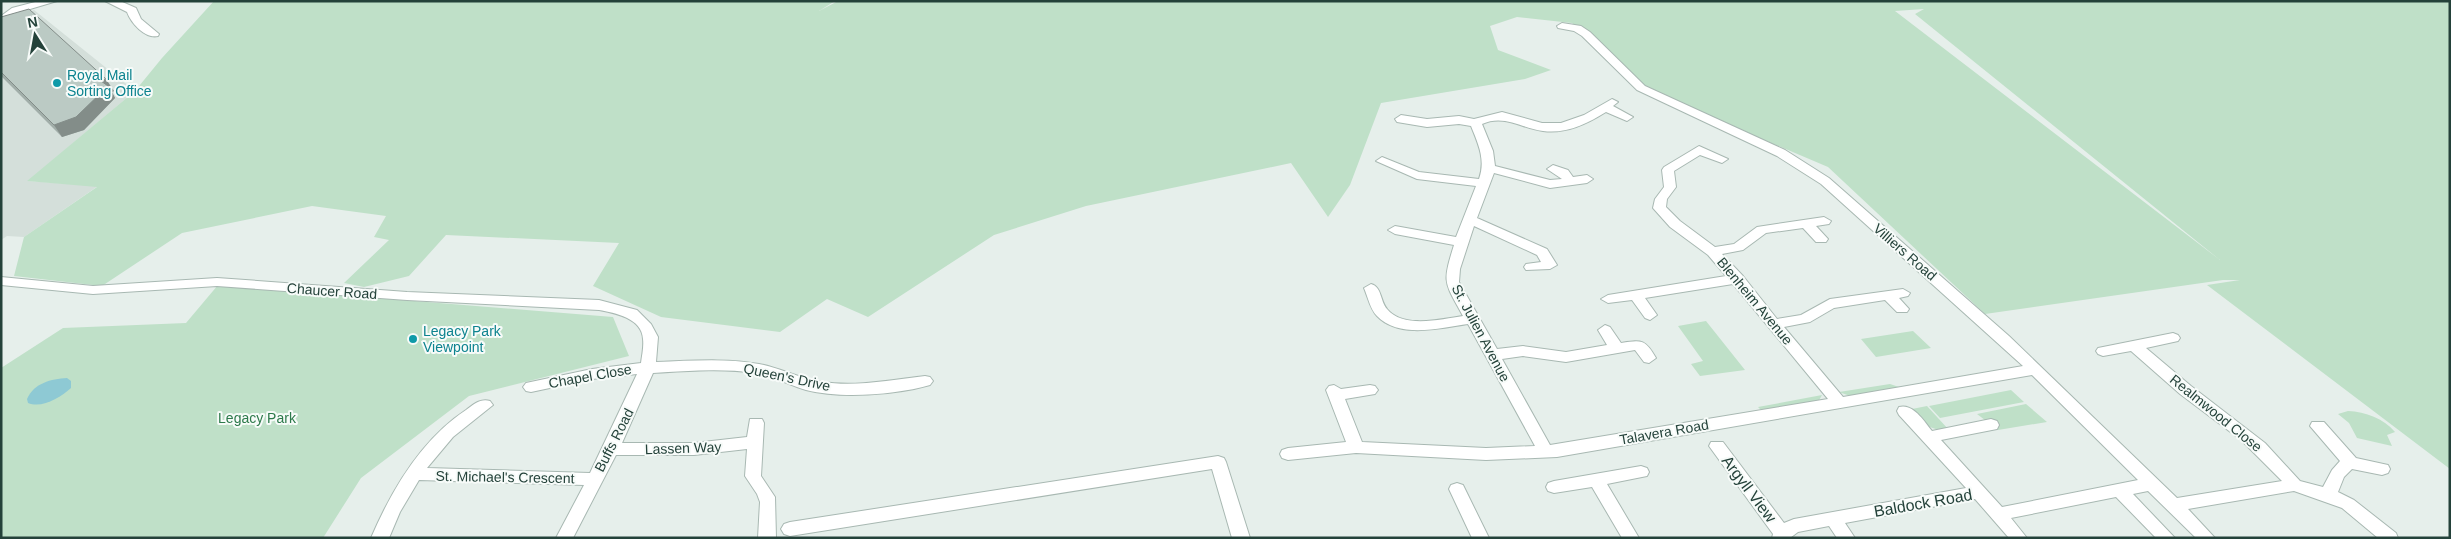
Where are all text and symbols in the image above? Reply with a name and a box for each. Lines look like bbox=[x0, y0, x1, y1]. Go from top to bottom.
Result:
north arrow bbox=[10, 10, 60, 60]
text: N bbox=[26, 13, 39, 31]
place label: Royal Mail Sorting Office bbox=[67, 67, 152, 99]
marker: Royal Mail Sorting Office bbox=[51, 77, 63, 89]
street label: Villiers Road bbox=[1870, 220, 1940, 284]
street label: Blenheim Avenue bbox=[1714, 254, 1796, 348]
street label: Chaucer Road bbox=[286, 280, 378, 302]
street label: St. Julien Avenue bbox=[1449, 282, 1513, 385]
place label: Legacy Park Viewpoint bbox=[423, 323, 502, 355]
marker: Legacy Park Viewpoint bbox=[407, 333, 419, 345]
street label: Queen's Drive bbox=[742, 360, 832, 394]
street label: Chapel Close bbox=[547, 361, 633, 391]
street label: Realmwood Close bbox=[2167, 371, 2265, 455]
street label: Buffs Road bbox=[591, 406, 637, 474]
park label: Legacy Park bbox=[218, 410, 297, 426]
street label: Talavera Road bbox=[1618, 416, 1710, 448]
street label: Lassen Way bbox=[644, 439, 722, 457]
street label: Argyll View bbox=[1718, 452, 1780, 526]
street label: St. Michael's Crescent bbox=[435, 468, 575, 486]
street label: Baldock Road bbox=[1872, 486, 1974, 520]

